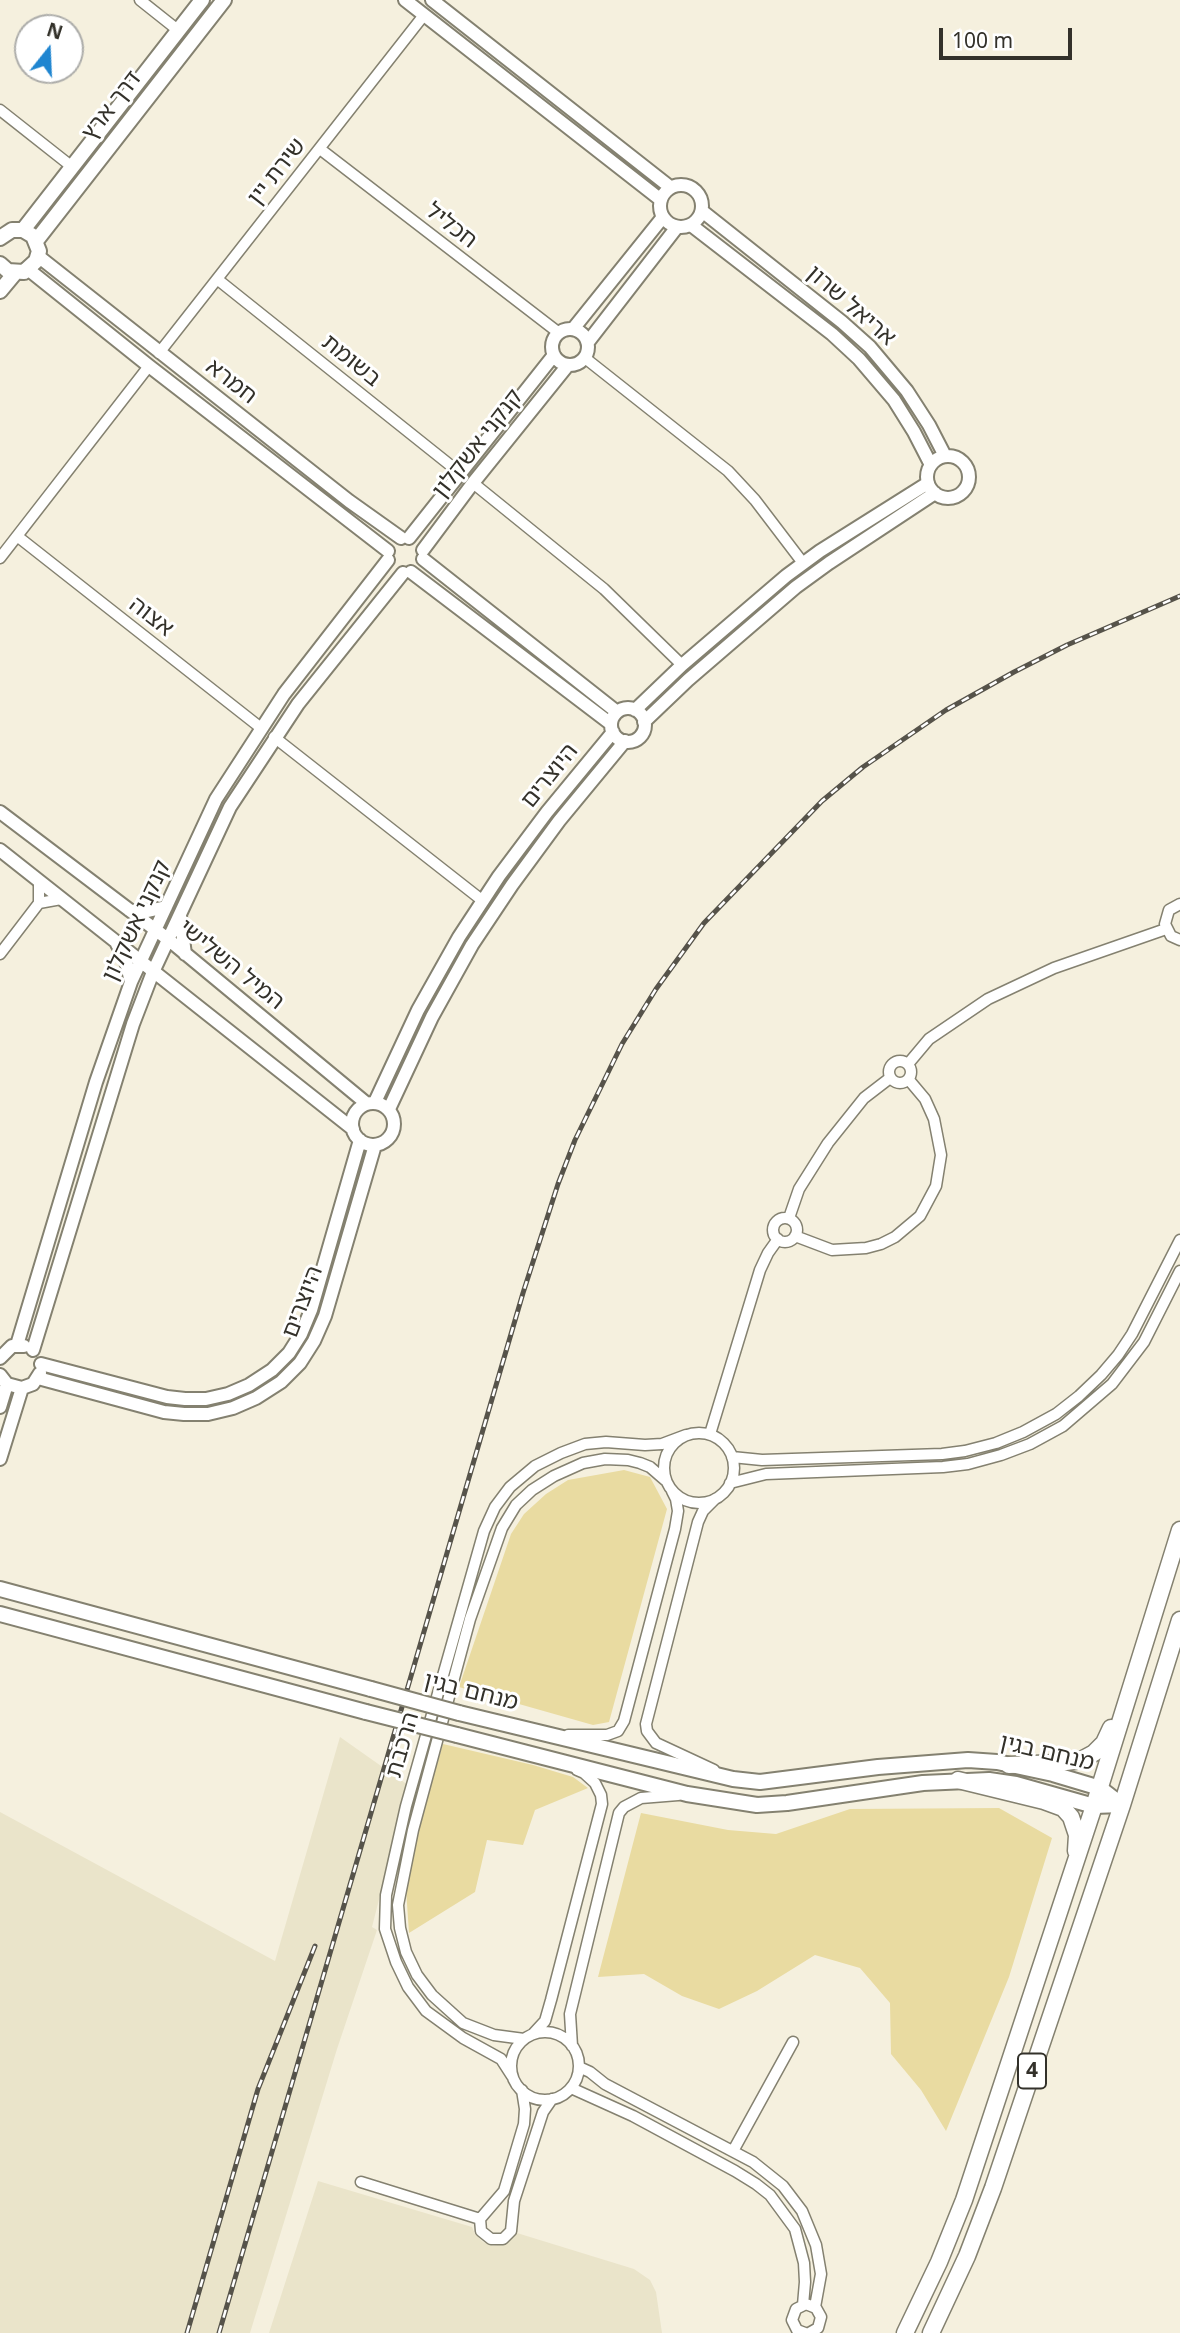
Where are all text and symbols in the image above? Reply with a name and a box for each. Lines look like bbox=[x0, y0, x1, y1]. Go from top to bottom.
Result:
north arrow bbox=[14, 14, 84, 84]
scale bar bbox=[942, 14, 1075, 58]
text: N bbox=[43, 16, 66, 46]
text: 100 m bbox=[952, 26, 1013, 54]
street label: דרך ארץ bbox=[76, 66, 148, 146]
street label: שירת יין bbox=[242, 133, 312, 211]
street label: חכליל bbox=[420, 197, 482, 255]
street label: אריאל שרון bbox=[801, 260, 901, 352]
street label: בשומת bbox=[316, 329, 386, 393]
street label: חמרא bbox=[200, 354, 262, 410]
street label: קנקני אשקלון bbox=[427, 384, 529, 504]
street label: אצוה bbox=[123, 591, 179, 643]
street label: היוצרים bbox=[516, 738, 584, 814]
street label: קנקני אשקלון bbox=[97, 856, 177, 986]
street label: המיל השלישי bbox=[173, 914, 289, 1016]
street label: היוצרים bbox=[277, 1262, 329, 1342]
street label: מנחם בגין bbox=[421, 1667, 521, 1717]
street label: הרכבת bbox=[381, 1709, 425, 1781]
street label: מנחם בגין bbox=[997, 1729, 1097, 1777]
road number: 4 bbox=[1018, 2054, 1046, 2088]

